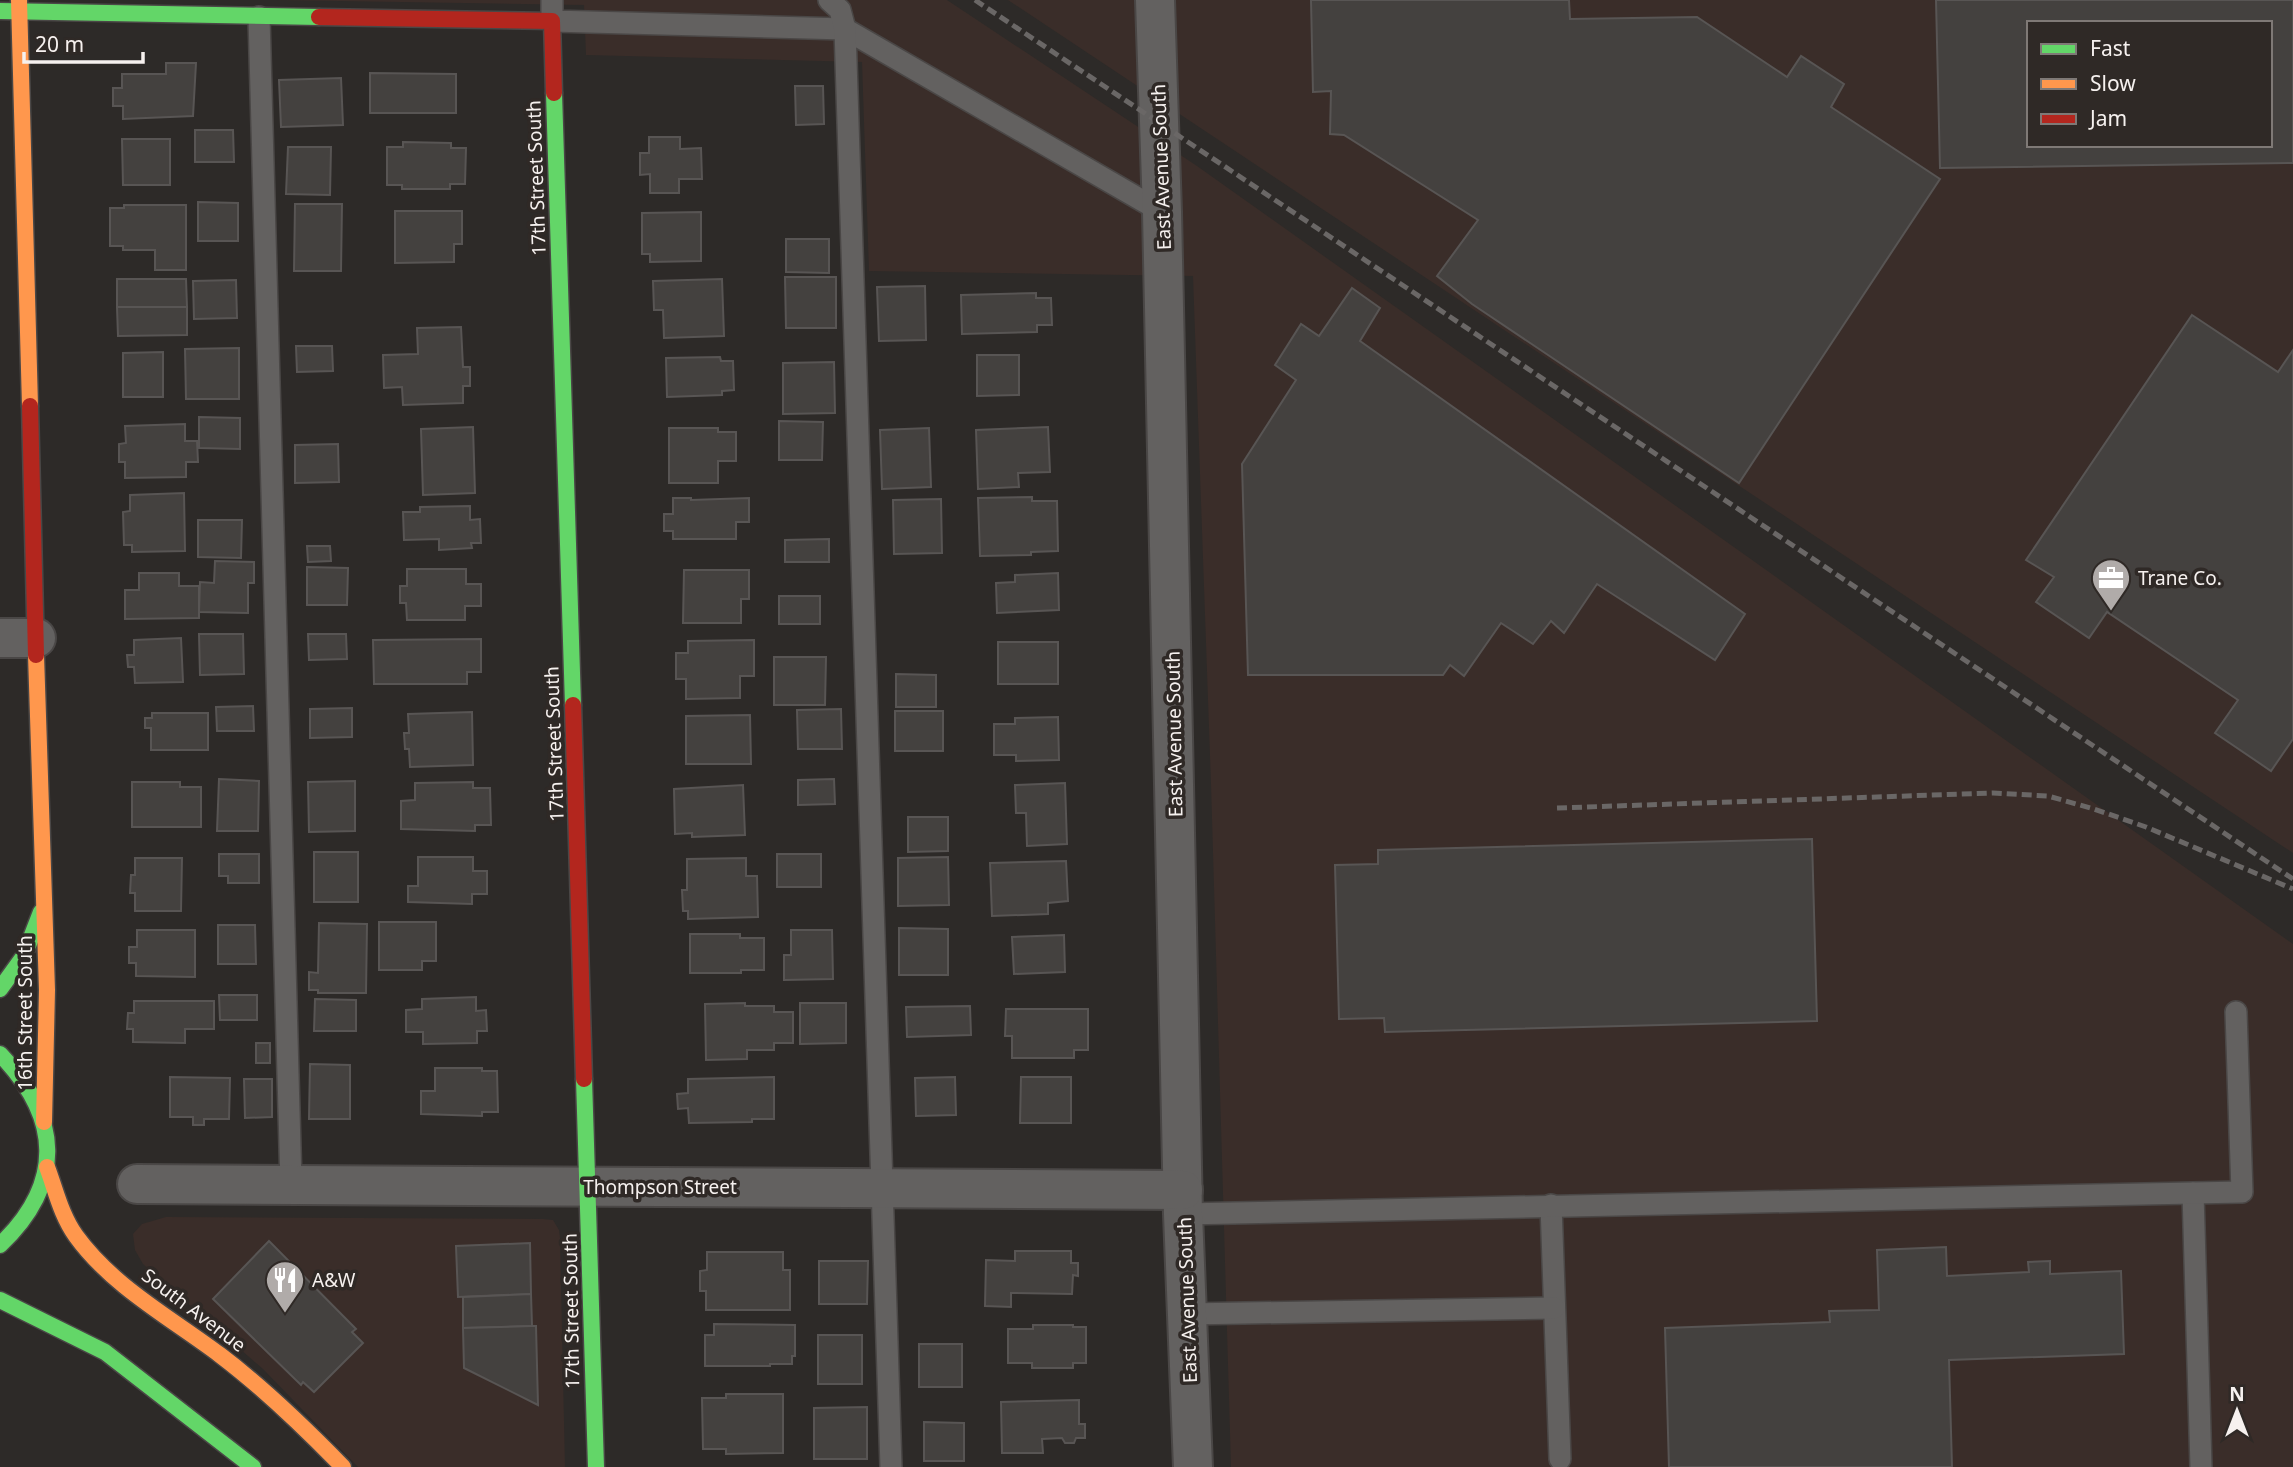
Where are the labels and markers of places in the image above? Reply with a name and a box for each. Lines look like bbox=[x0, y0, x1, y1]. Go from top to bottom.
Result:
office icon: Trane Co. bbox=[2090, 557, 2132, 612]
place label: Trane Co. bbox=[2138, 565, 2222, 591]
restaurant icon: A&W bbox=[264, 1259, 306, 1314]
place label: A&W bbox=[312, 1267, 356, 1293]

